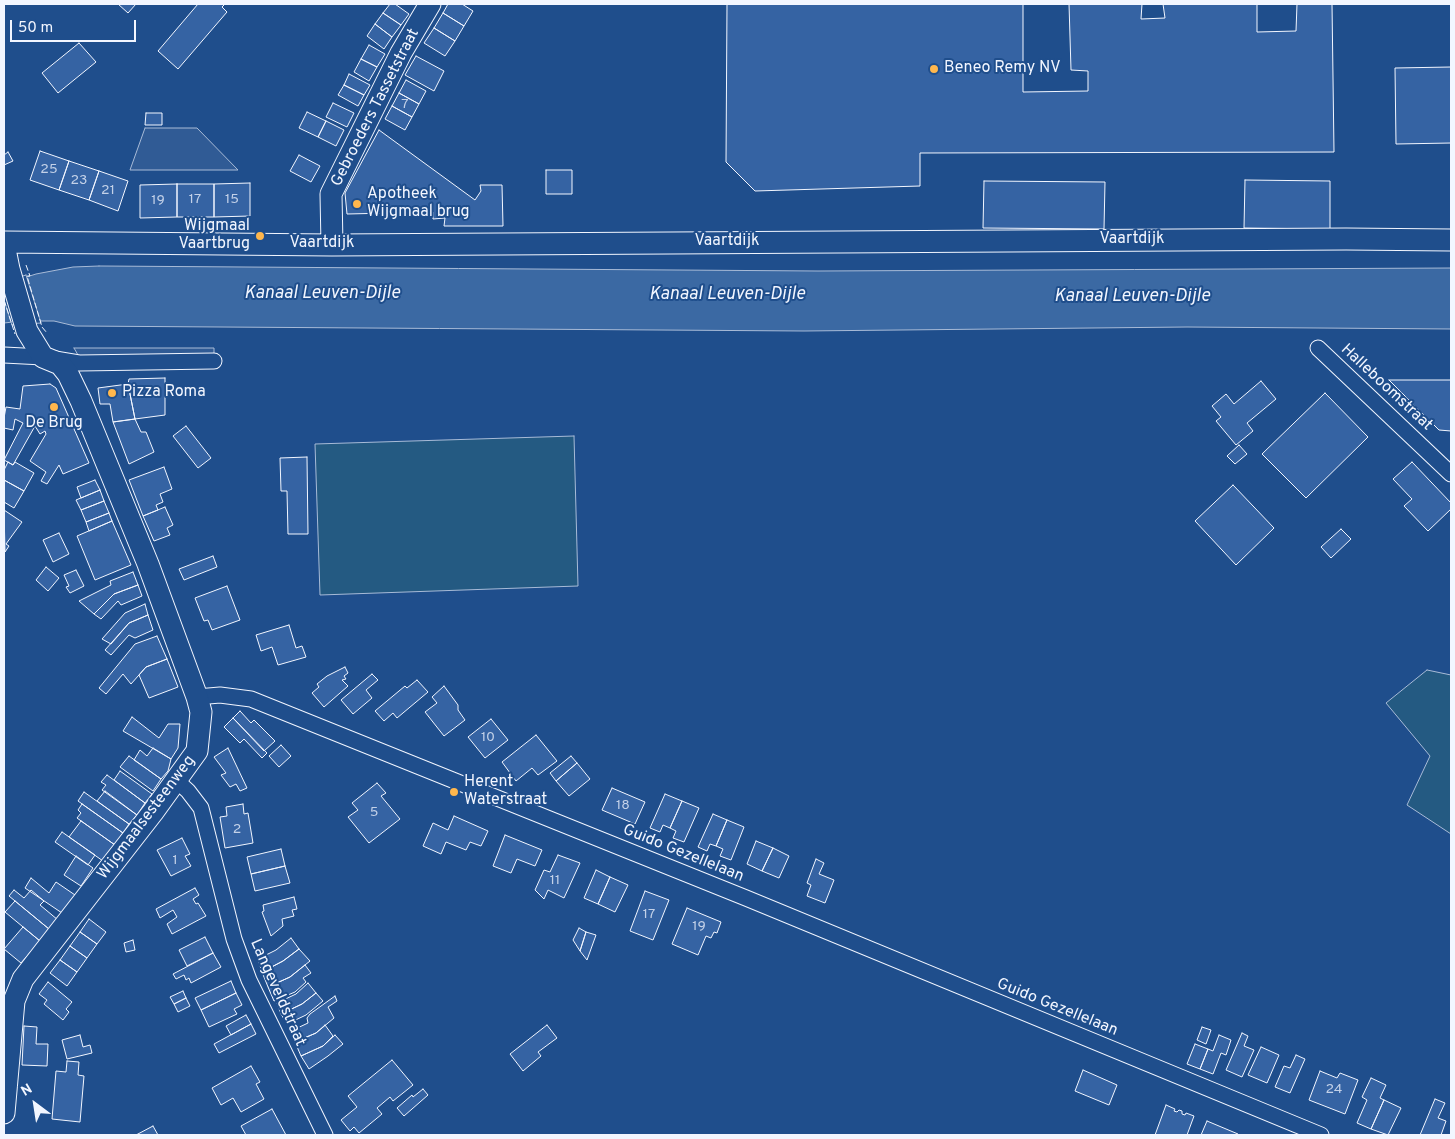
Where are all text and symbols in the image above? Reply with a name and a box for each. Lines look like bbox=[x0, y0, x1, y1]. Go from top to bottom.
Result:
scale bar bbox=[12, 10, 139, 42]
text: 50 m bbox=[18, 19, 53, 38]
street label: Gebroeders Tassetstraat bbox=[328, 26, 424, 190]
place label: Beneo Remy NV bbox=[944, 59, 1061, 79]
marker: Beneo Remy NV bbox=[928, 63, 940, 75]
house number: 7 bbox=[401, 97, 409, 113]
house number: 25 bbox=[40, 162, 58, 178]
house number: 23 bbox=[71, 173, 87, 189]
house number: 21 bbox=[101, 183, 115, 199]
place label: Apotheek Wijgmaal brug bbox=[367, 185, 470, 223]
house number: 17 bbox=[189, 192, 201, 208]
house number: 15 bbox=[225, 192, 239, 208]
house number: 19 bbox=[151, 193, 165, 209]
marker: Apotheek Wijgmaal brug bbox=[351, 198, 363, 210]
place label: Wijgmaal Vaartbrug bbox=[178, 217, 250, 255]
marker: Wijgmaal Vaartbrug bbox=[254, 230, 266, 242]
street label: Vaartdijk bbox=[1100, 230, 1164, 250]
street label: Vaartdijk bbox=[695, 232, 759, 252]
street label: Vaartdijk bbox=[290, 234, 354, 254]
water label: Kanaal Leuven-Dijle bbox=[244, 283, 400, 305]
water label: Kanaal Leuven-Dijle bbox=[649, 284, 805, 306]
water label: Kanaal Leuven-Dijle bbox=[1054, 286, 1210, 308]
street label: Halleboomstraat bbox=[1336, 341, 1436, 435]
place label: Pizza Roma bbox=[122, 383, 206, 403]
marker: Pizza Roma bbox=[106, 387, 118, 399]
marker: De Brug bbox=[48, 401, 60, 413]
place label: De Brug bbox=[25, 414, 83, 434]
house number: 10 bbox=[481, 730, 495, 746]
street label: Wijgmaalsesteenweg bbox=[94, 752, 200, 884]
place label: Herent Waterstraat bbox=[464, 773, 547, 811]
marker: Herent Waterstraat bbox=[448, 786, 460, 798]
house number: 18 bbox=[616, 798, 630, 814]
house number: 5 bbox=[370, 805, 378, 821]
street label: Guido Gezellelaan bbox=[620, 821, 746, 887]
house number: 2 bbox=[233, 822, 241, 838]
house number: 1 bbox=[172, 853, 178, 869]
house number: 11 bbox=[550, 873, 560, 889]
house number: 17 bbox=[643, 907, 655, 923]
house number: 19 bbox=[692, 919, 706, 935]
street label: Langeveldstraat bbox=[245, 936, 309, 1050]
street label: Guido Gezellelaan bbox=[994, 975, 1120, 1041]
north arrow bbox=[10, 1079, 60, 1129]
text: N bbox=[18, 1081, 36, 1101]
house number: 24 bbox=[1325, 1082, 1343, 1098]

